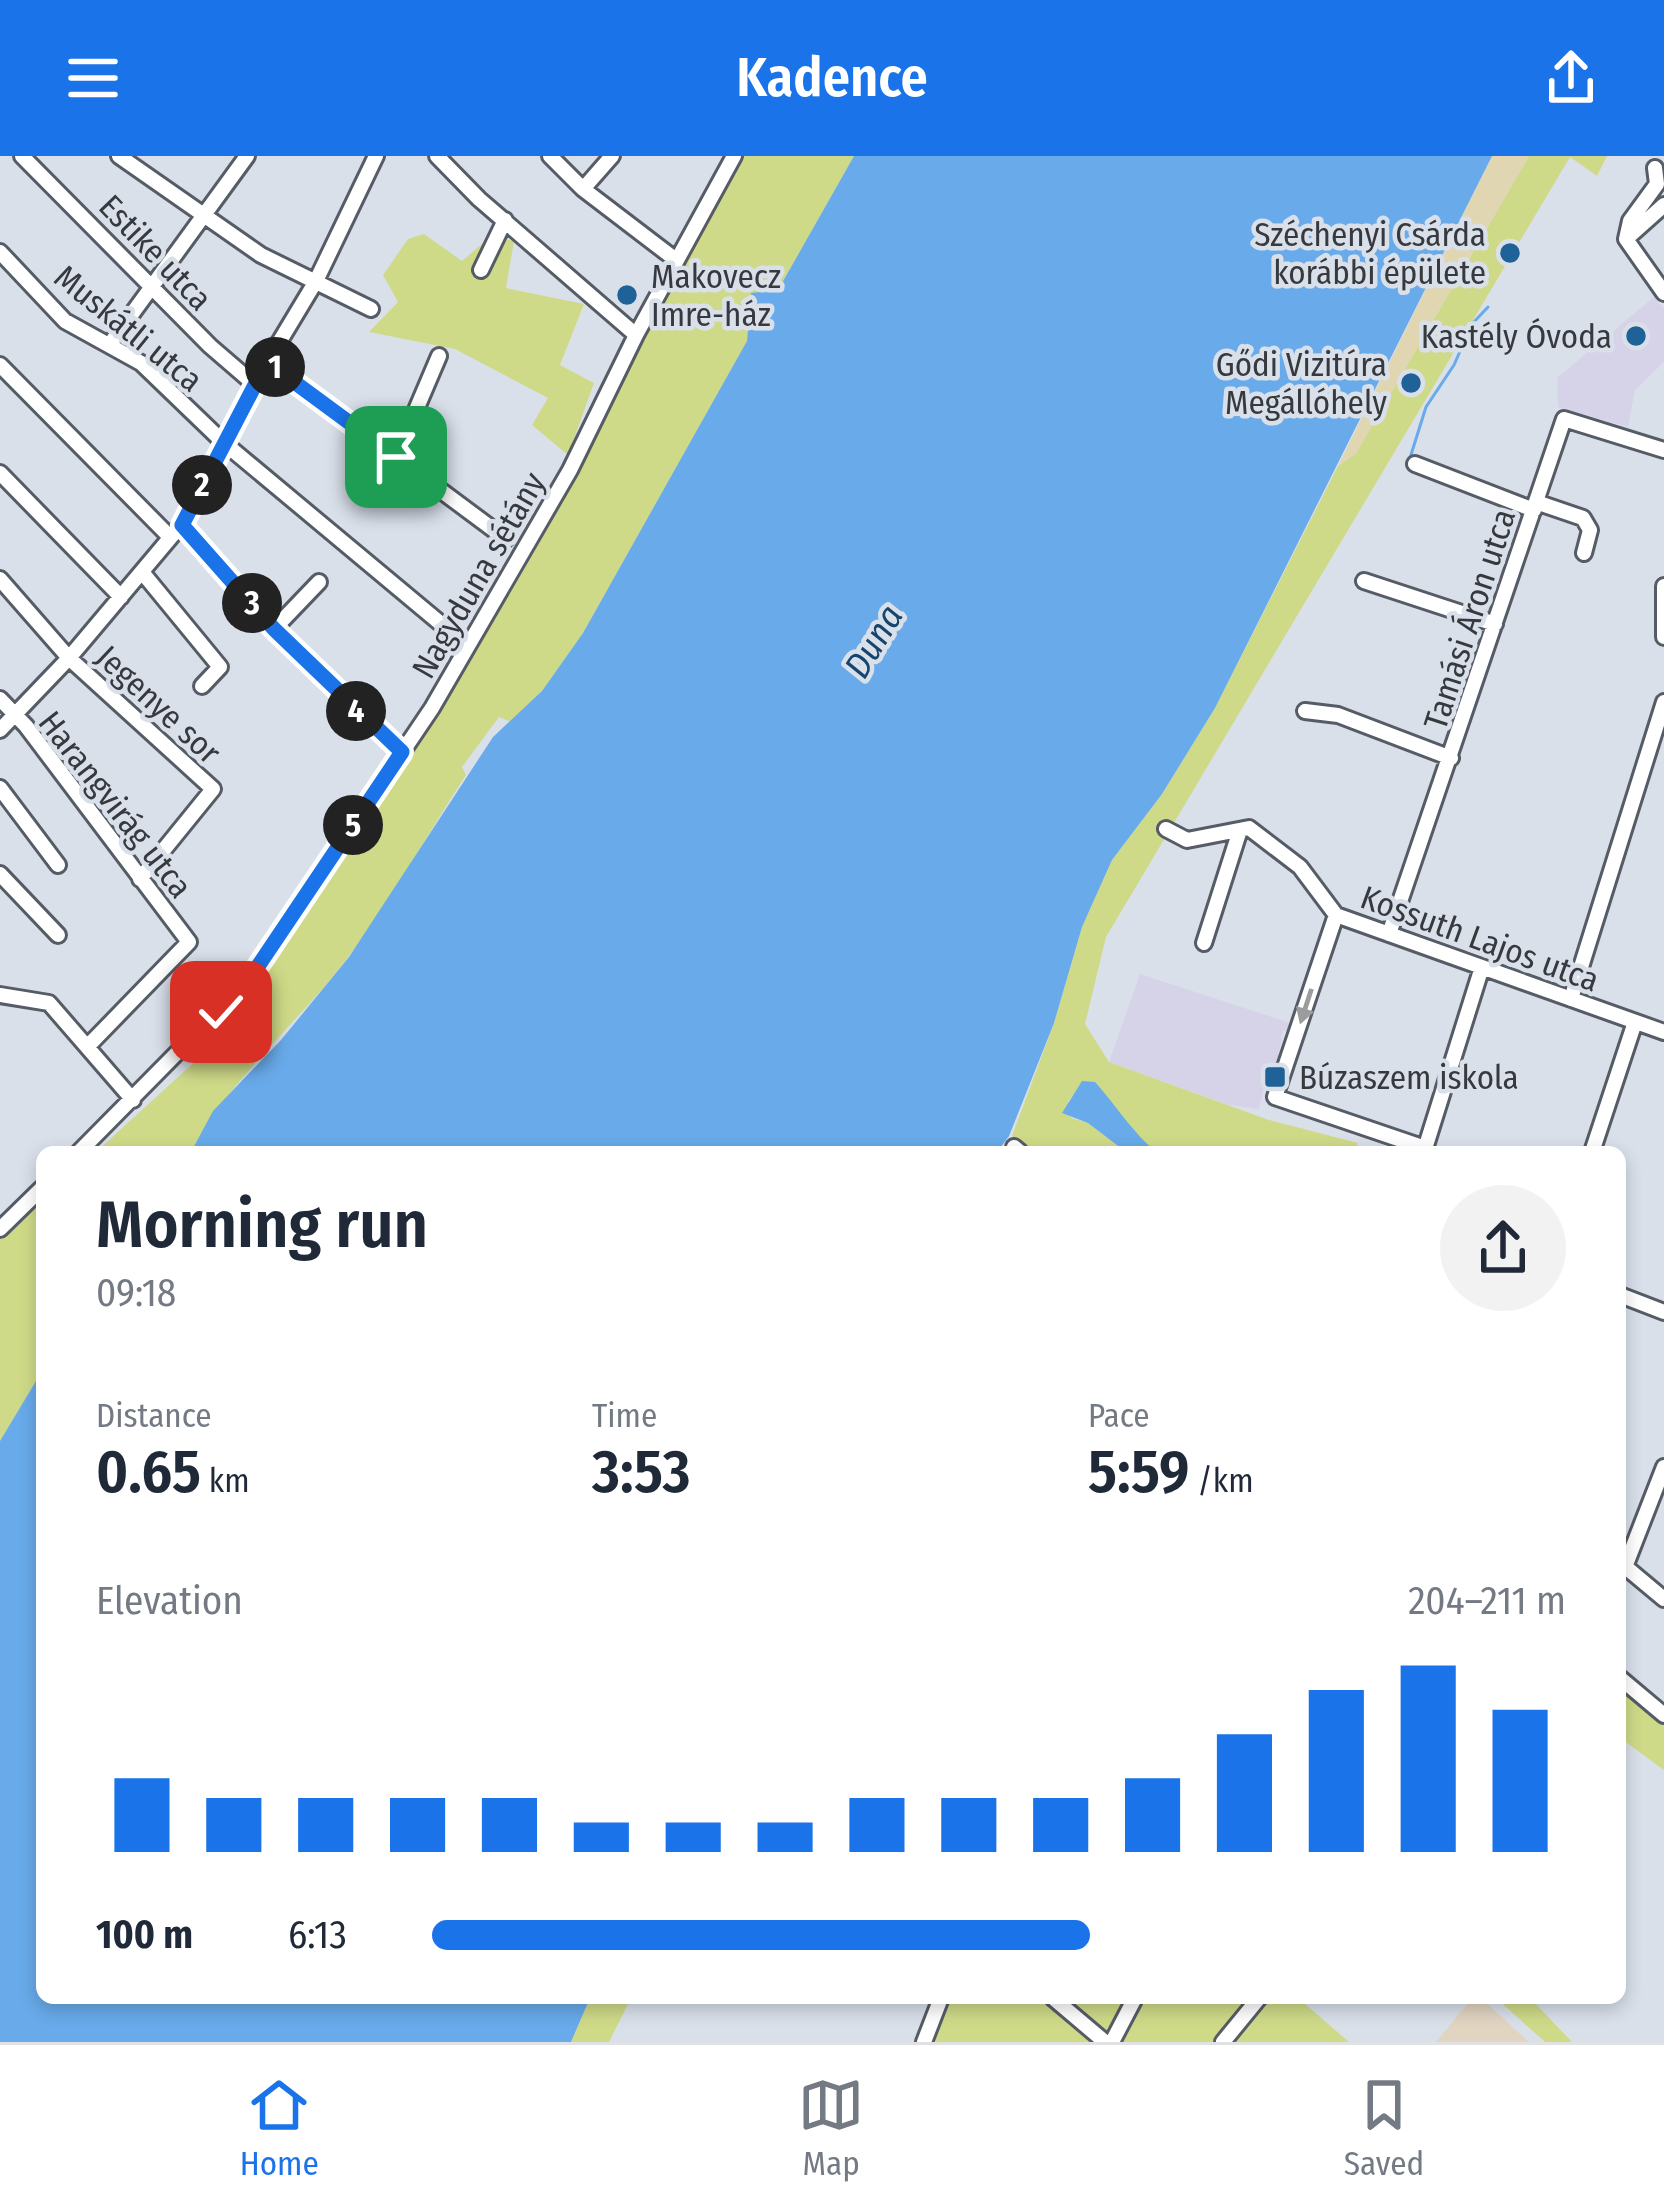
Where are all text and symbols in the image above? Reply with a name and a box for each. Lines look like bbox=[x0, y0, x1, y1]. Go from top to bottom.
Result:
icon: menu bbox=[60, 45, 126, 111]
icon: share bbox=[1538, 45, 1604, 111]
text: Kadence bbox=[736, 46, 928, 110]
street label: Estike utca bbox=[90, 187, 220, 319]
place label: Széchenyi Csárda korábbi épülete bbox=[1254, 215, 1486, 293]
marker: Széchenyi Csárda korábbi épülete bbox=[1497, 240, 1523, 266]
street label: Muskátli utca bbox=[46, 257, 210, 401]
place label: Makovecz Imre-ház bbox=[651, 257, 781, 335]
marker: Makovecz Imre-ház bbox=[614, 282, 640, 308]
place label: Kastély Óvoda bbox=[1421, 317, 1612, 357]
marker: Kastély Óvoda bbox=[1623, 323, 1649, 349]
pin: 1 bbox=[245, 337, 305, 397]
place label: Gődi Vizitúra Megállóhely bbox=[1216, 345, 1387, 423]
text: 1 bbox=[268, 347, 282, 387]
marker: Gődi Vizitúra Megállóhely bbox=[1398, 370, 1424, 396]
pin bbox=[345, 406, 447, 508]
icon: arrive bbox=[363, 424, 429, 490]
pin: 2 bbox=[172, 455, 232, 515]
text: 2 bbox=[194, 465, 210, 505]
street label: Nagyduna sétány bbox=[404, 465, 554, 686]
street label: Tamási Áron utca bbox=[1416, 504, 1524, 735]
pin: 3 bbox=[222, 573, 282, 633]
text: 3 bbox=[244, 583, 260, 623]
water label: Duna bbox=[835, 597, 913, 686]
street label: Jegenye sor bbox=[88, 637, 229, 773]
pin: 4 bbox=[326, 681, 386, 741]
text: 4 bbox=[348, 691, 364, 731]
street label: Harangvirág utca bbox=[30, 703, 200, 906]
pin: 5 bbox=[323, 795, 383, 855]
text: 5 bbox=[345, 805, 361, 845]
street label: Kossuth Lajos utca bbox=[1355, 877, 1604, 1001]
pin bbox=[170, 961, 272, 1063]
icon: check bbox=[188, 979, 254, 1045]
one-way arrow bbox=[1295, 988, 1314, 1025]
place label: Búzaszem iskola bbox=[1299, 1058, 1519, 1098]
marker: Búzaszem iskola bbox=[1262, 1064, 1288, 1090]
text: Morning run bbox=[96, 1185, 428, 1264]
button: share bbox=[1440, 1185, 1566, 1311]
text: 09:18 bbox=[96, 1270, 176, 1316]
text: Distance bbox=[96, 1396, 212, 1436]
text: Time bbox=[592, 1396, 657, 1436]
text: Pace bbox=[1088, 1396, 1150, 1436]
text: 0.65 bbox=[96, 1436, 201, 1508]
text: 3:53 bbox=[592, 1436, 691, 1508]
text: 5:59 bbox=[1088, 1436, 1190, 1508]
text: km bbox=[201, 1461, 250, 1501]
text: /km bbox=[1190, 1461, 1254, 1501]
text: Elevation bbox=[96, 1578, 243, 1624]
text: 204–211 m bbox=[1408, 1578, 1566, 1624]
text: 100 m bbox=[96, 1912, 193, 1958]
text: 6:13 bbox=[288, 1912, 347, 1958]
tab: Home bbox=[240, 2072, 319, 2184]
tab: Map bbox=[798, 2072, 864, 2184]
tab: Saved bbox=[1344, 2072, 1424, 2184]

